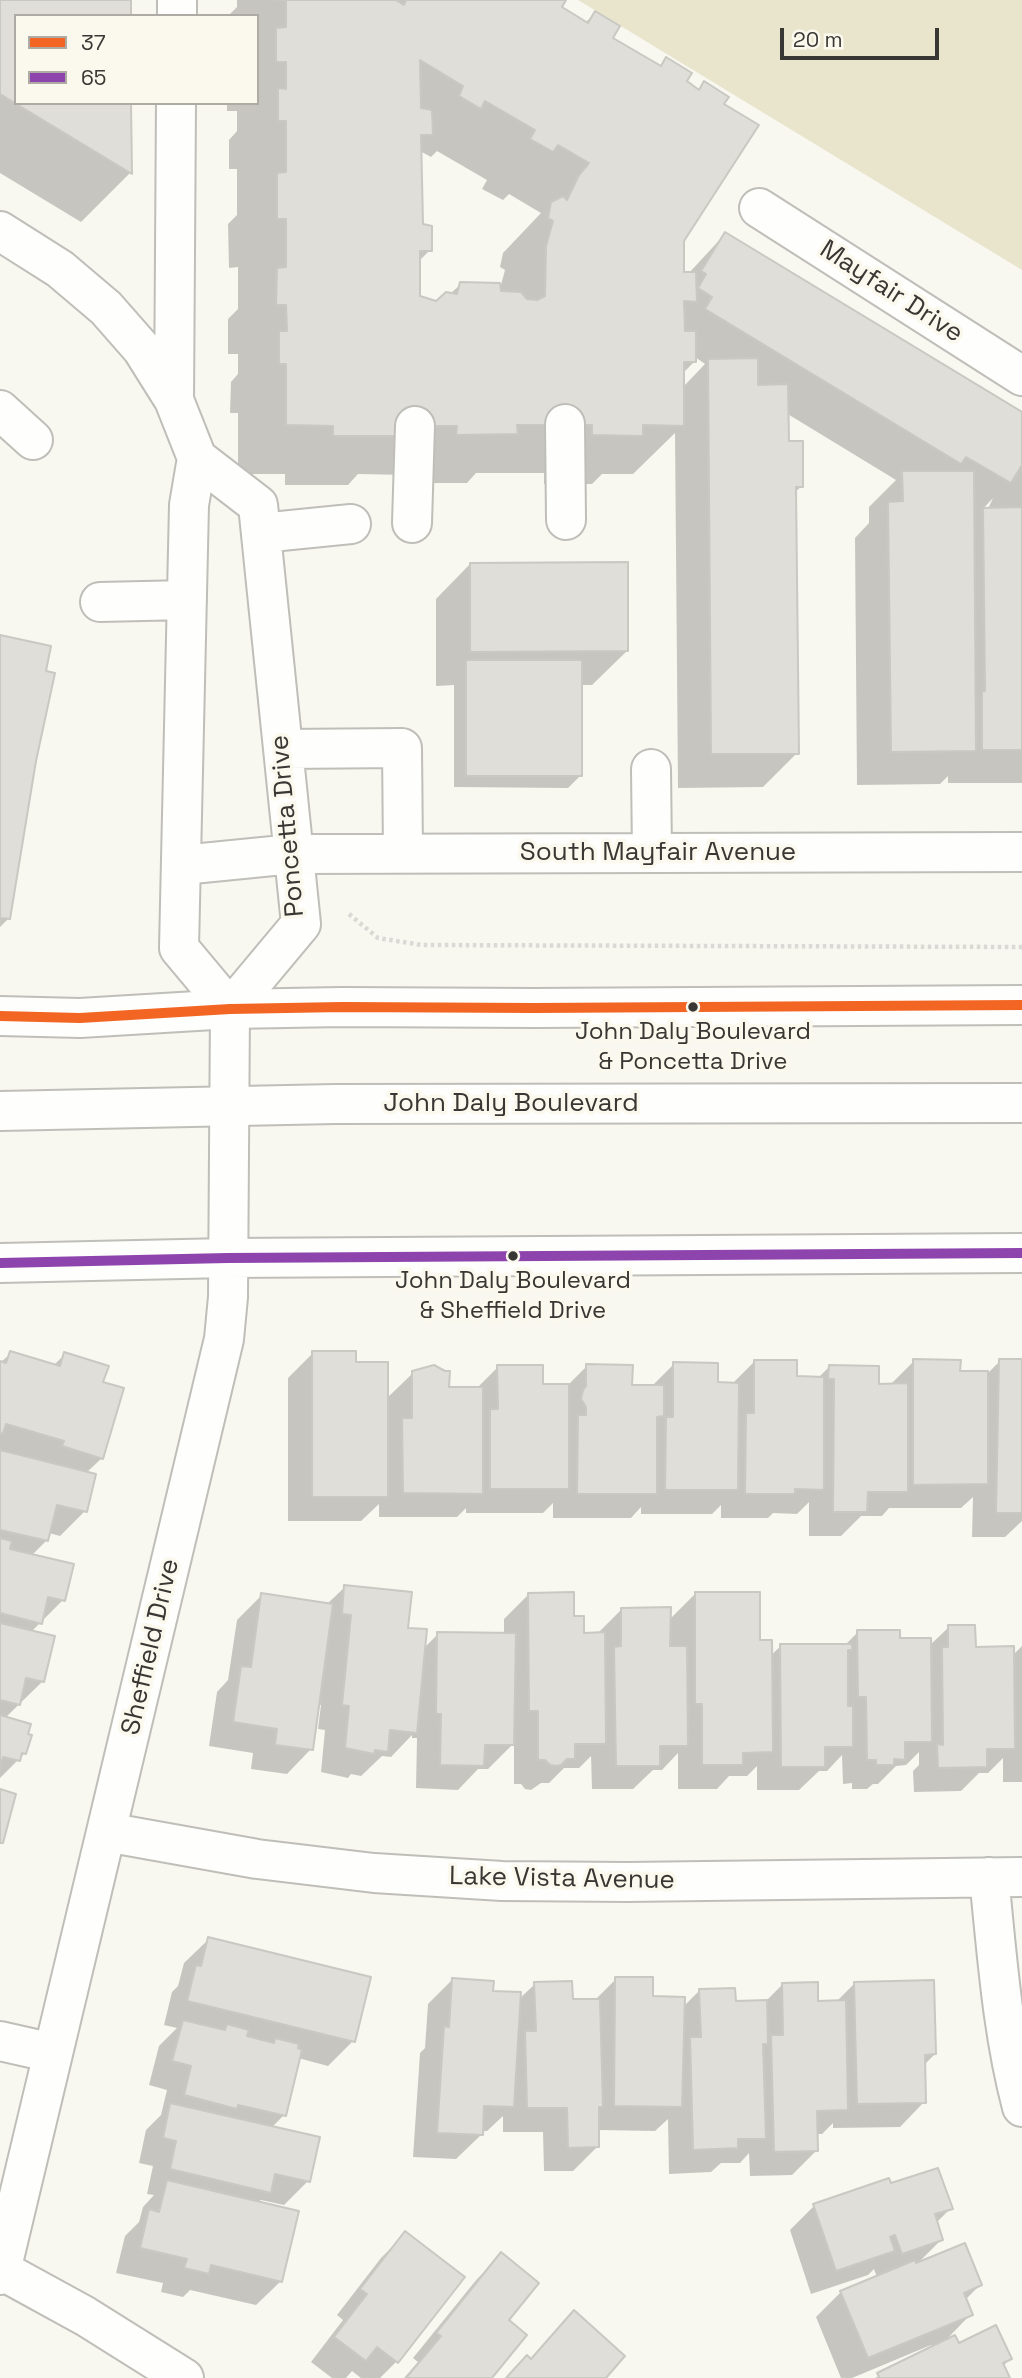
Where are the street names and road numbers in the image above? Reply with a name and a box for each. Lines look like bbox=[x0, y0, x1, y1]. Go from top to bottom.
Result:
street label: Mayfair Drive bbox=[814, 234, 968, 350]
street label: Poncetta Drive bbox=[265, 734, 311, 918]
street label: South Mayfair Avenue bbox=[520, 837, 796, 869]
street label: John Daly Boulevard bbox=[383, 1088, 639, 1120]
street label: Sheffield Drive bbox=[116, 1556, 186, 1738]
street label: Lake Vista Avenue bbox=[449, 1861, 675, 1897]

